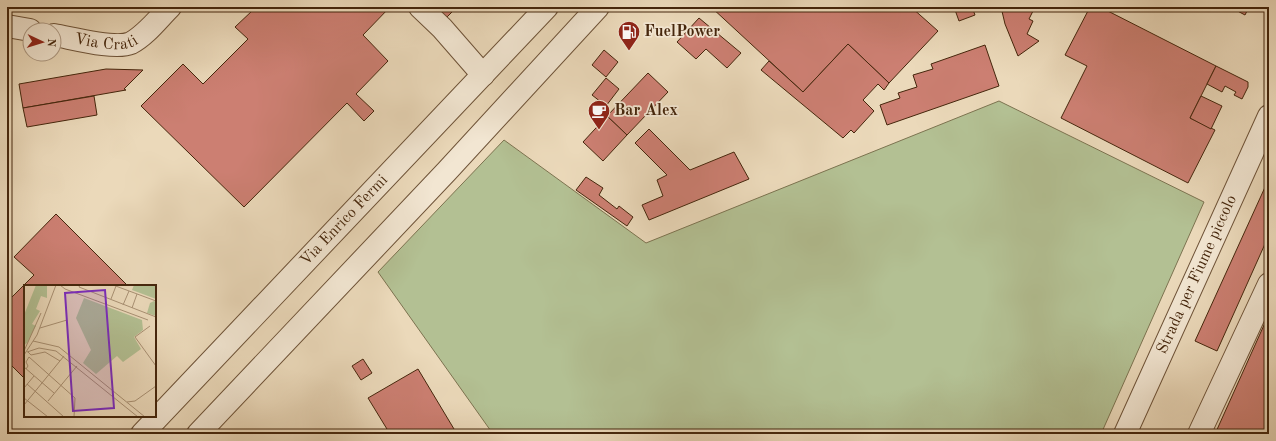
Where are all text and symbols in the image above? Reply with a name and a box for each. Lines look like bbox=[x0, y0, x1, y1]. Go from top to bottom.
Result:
fuel station icon: FuelPower bbox=[616, 19, 642, 52]
north arrow bbox=[22, 22, 62, 62]
place label: FuelPower bbox=[644, 24, 720, 40]
street label: Via Crati bbox=[73, 31, 141, 53]
text: N bbox=[45, 38, 56, 48]
cafe icon: Bar Alex bbox=[586, 98, 612, 131]
place label: Bar Alex bbox=[614, 103, 678, 119]
street label: Via Enrico Fermi bbox=[298, 172, 391, 269]
street label: Strada per Fiume piccolo bbox=[1154, 193, 1240, 356]
inset map bbox=[24, 285, 156, 417]

